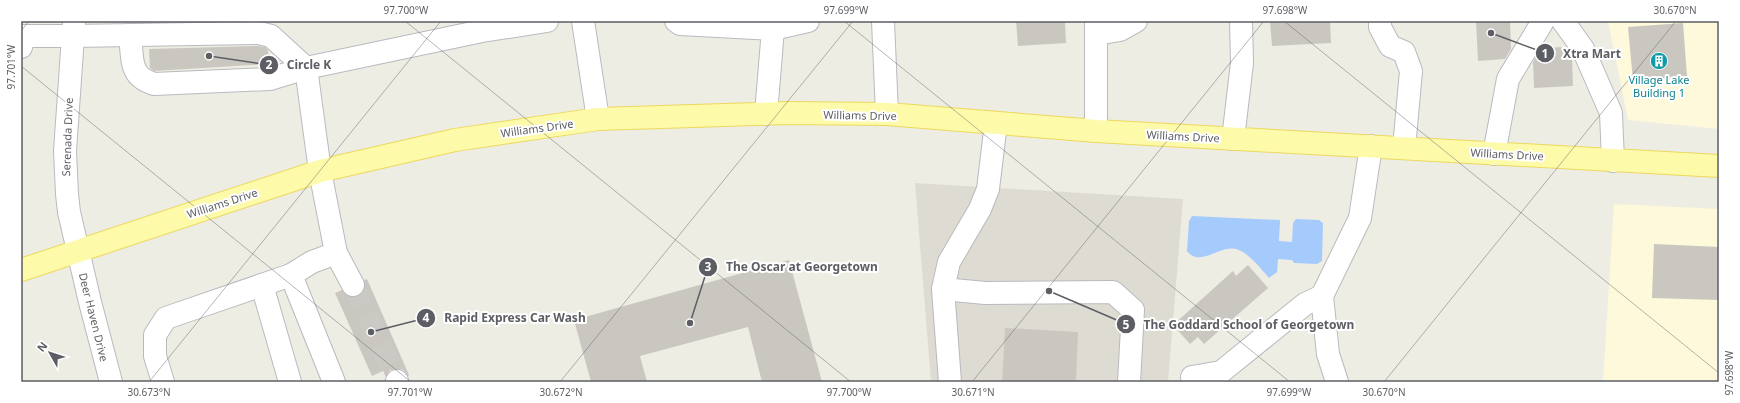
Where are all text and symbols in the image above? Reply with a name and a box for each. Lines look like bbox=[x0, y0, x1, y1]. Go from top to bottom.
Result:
text: 97.700°W bbox=[384, 3, 429, 17]
text: 97.699°W bbox=[824, 3, 869, 17]
text: 97.698°W bbox=[1263, 3, 1308, 17]
text: 30.670°N bbox=[1653, 3, 1697, 17]
callout: Xtra Mart bbox=[1535, 41, 1628, 65]
text: 97.701°W bbox=[4, 44, 18, 89]
text: 1 bbox=[1542, 45, 1548, 62]
text: Xtra Mart bbox=[1563, 45, 1621, 62]
building icon: Village Lake Building 1 bbox=[1649, 51, 1669, 71]
callout: Circle K bbox=[259, 53, 339, 77]
text: 2 bbox=[266, 56, 273, 73]
text: Circle K bbox=[287, 56, 331, 73]
place label: Village Lake Building 1 bbox=[1628, 72, 1690, 100]
street label: Serenada Drive bbox=[58, 97, 76, 177]
street label: Williams Drive bbox=[823, 107, 897, 123]
street label: Williams Drive bbox=[500, 115, 574, 141]
street label: Williams Drive bbox=[1146, 127, 1220, 145]
street label: Williams Drive bbox=[1470, 145, 1544, 163]
street label: Williams Drive bbox=[185, 185, 259, 221]
callout: The Oscar at Georgetown bbox=[698, 255, 885, 279]
text: 3 bbox=[705, 258, 712, 275]
text: The Oscar at Georgetown bbox=[726, 258, 878, 275]
street label: Deer Haven Drive bbox=[76, 271, 112, 363]
callout: Rapid Express Car Wash bbox=[416, 306, 594, 330]
text: 4 bbox=[423, 309, 430, 326]
text: Rapid Express Car Wash bbox=[444, 309, 586, 326]
callout: The Goddard School of Georgetown bbox=[1116, 312, 1363, 336]
text: 5 bbox=[1123, 316, 1130, 333]
text: The Goddard School of Georgetown bbox=[1144, 316, 1354, 333]
north arrow bbox=[30, 333, 70, 373]
text: N bbox=[33, 338, 50, 355]
text: 97.698°W bbox=[1722, 350, 1736, 395]
text: 30.673°N bbox=[127, 385, 171, 399]
text: 97.701°W bbox=[388, 385, 433, 399]
text: 30.672°N bbox=[539, 385, 583, 399]
text: 97.700°W bbox=[827, 385, 872, 399]
text: 30.671°N bbox=[951, 385, 995, 399]
text: 97.699°W bbox=[1267, 385, 1312, 399]
text: 30.670°N bbox=[1362, 385, 1406, 399]

